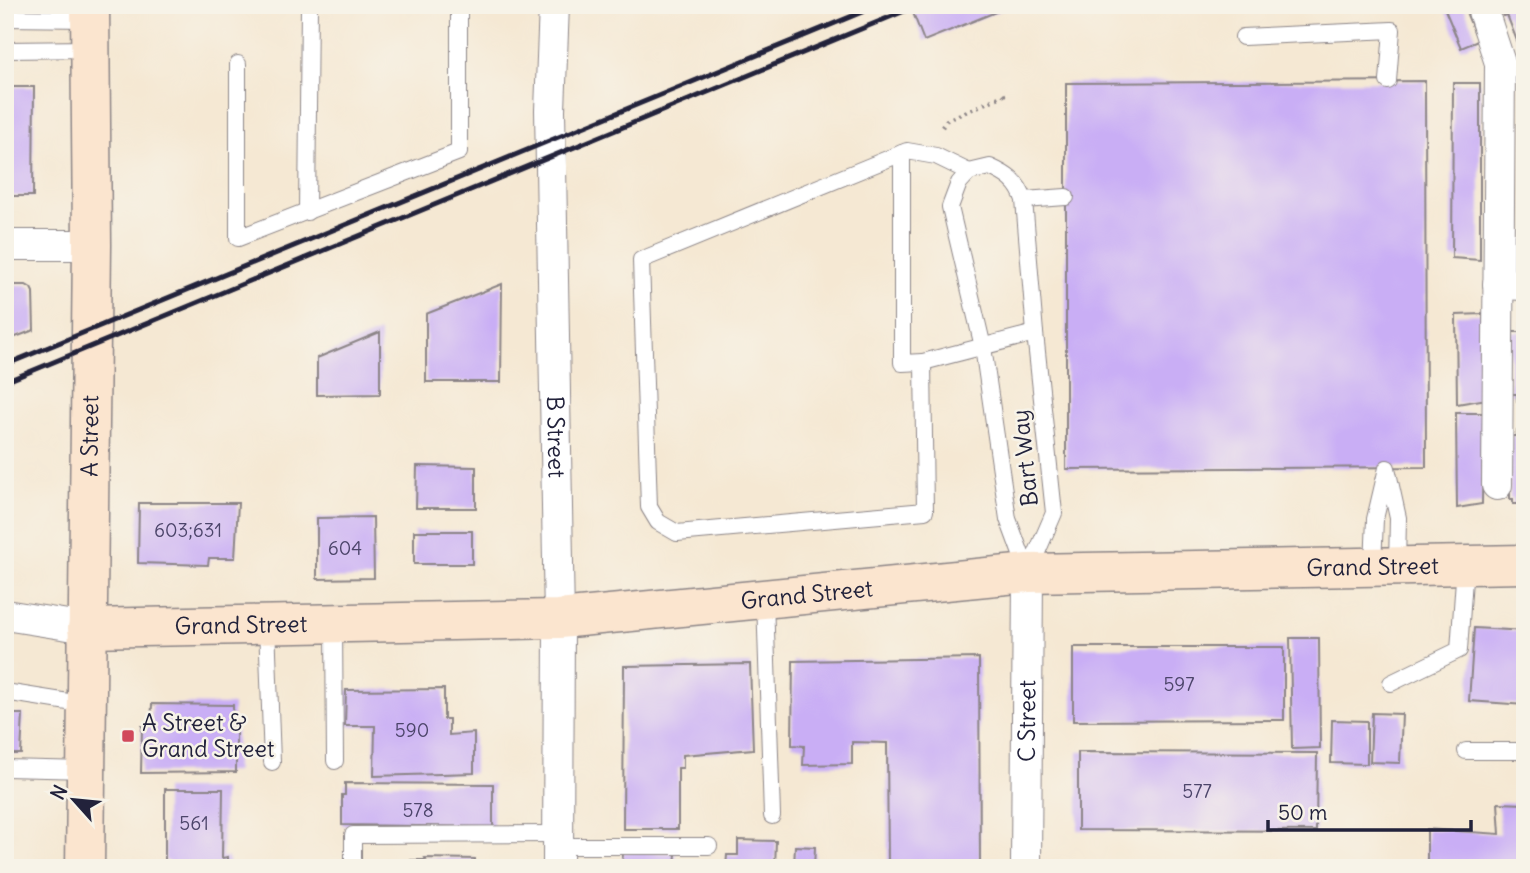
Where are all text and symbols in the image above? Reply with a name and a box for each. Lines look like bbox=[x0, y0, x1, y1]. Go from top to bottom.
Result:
street label: A Street bbox=[74, 395, 104, 477]
street label: B Street bbox=[541, 396, 572, 478]
street label: Bart Way bbox=[1005, 408, 1044, 508]
house number: 603;631 bbox=[154, 518, 222, 542]
house number: 604 bbox=[328, 536, 362, 560]
street label: Grand Street bbox=[1306, 551, 1439, 582]
street label: Grand Street bbox=[739, 573, 874, 615]
street label: Grand Street bbox=[174, 609, 308, 640]
house number: 597 bbox=[1163, 672, 1195, 696]
street label: C Street bbox=[1012, 680, 1041, 762]
place label: A Street & Grand Street bbox=[142, 708, 275, 763]
house number: 590 bbox=[395, 718, 429, 742]
marker: A Street & Grand Street bbox=[120, 728, 136, 744]
north arrow bbox=[38, 764, 108, 834]
house number: 577 bbox=[1182, 779, 1212, 803]
text: N bbox=[45, 781, 73, 804]
scale bar bbox=[1268, 789, 1470, 833]
house number: 578 bbox=[402, 798, 434, 822]
text: 50 m bbox=[1278, 799, 1327, 826]
house number: 561 bbox=[179, 811, 209, 835]

